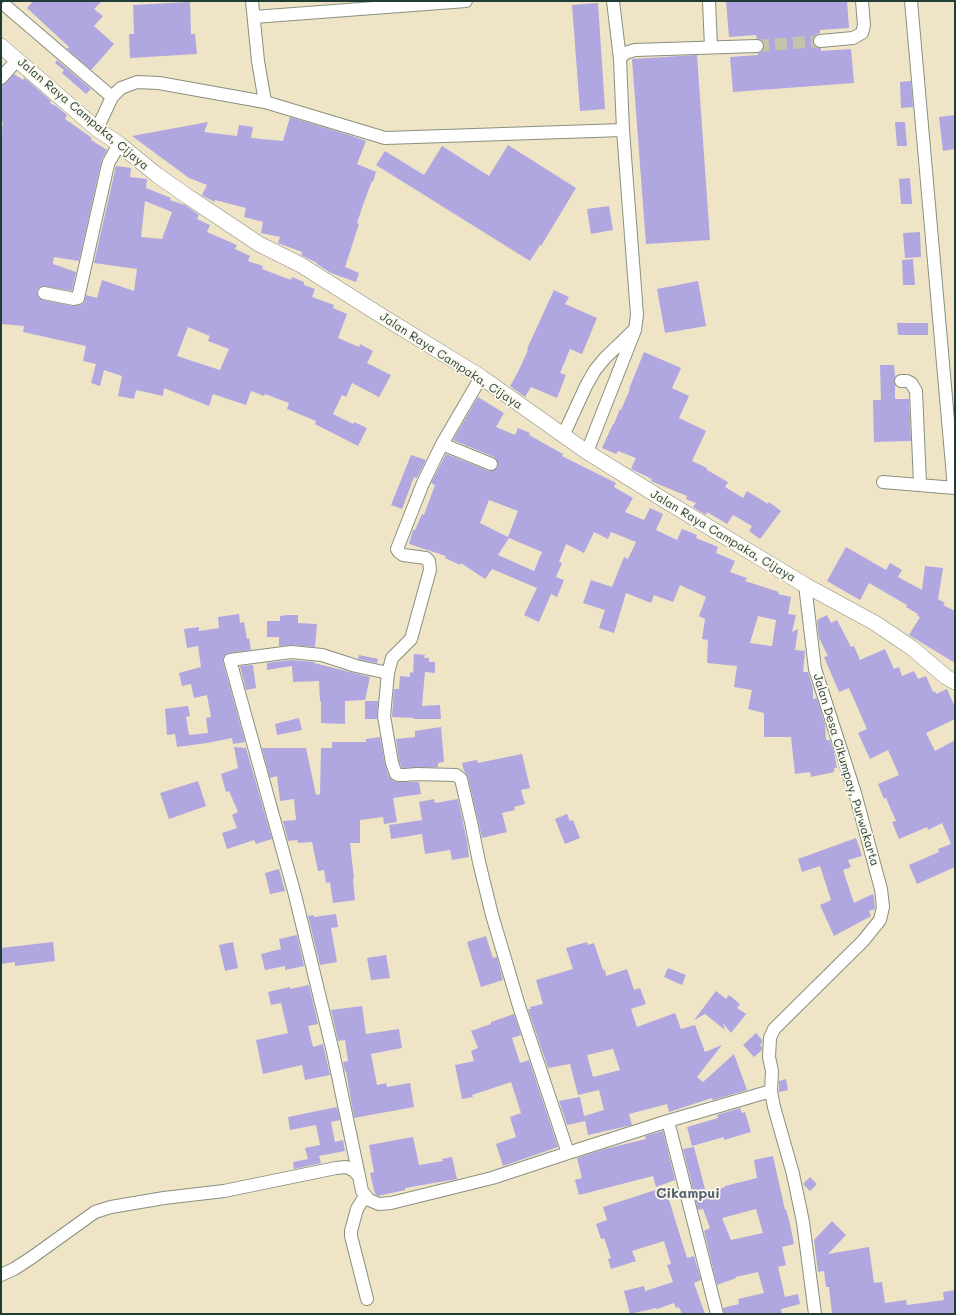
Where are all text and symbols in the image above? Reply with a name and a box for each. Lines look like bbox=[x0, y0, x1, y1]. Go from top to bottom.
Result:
street label: Jalan Raya Campaka, Cijaya bbox=[14, 55, 152, 173]
street label: Jalan Raya Campaka, Cijaya bbox=[377, 309, 525, 413]
street label: Jalan Raya Campaka, Cijaya bbox=[648, 487, 798, 585]
street label: Jalan Desa Cikumpay, Purwakarta bbox=[810, 672, 882, 868]
district label: Cikampui bbox=[656, 1186, 720, 1202]

